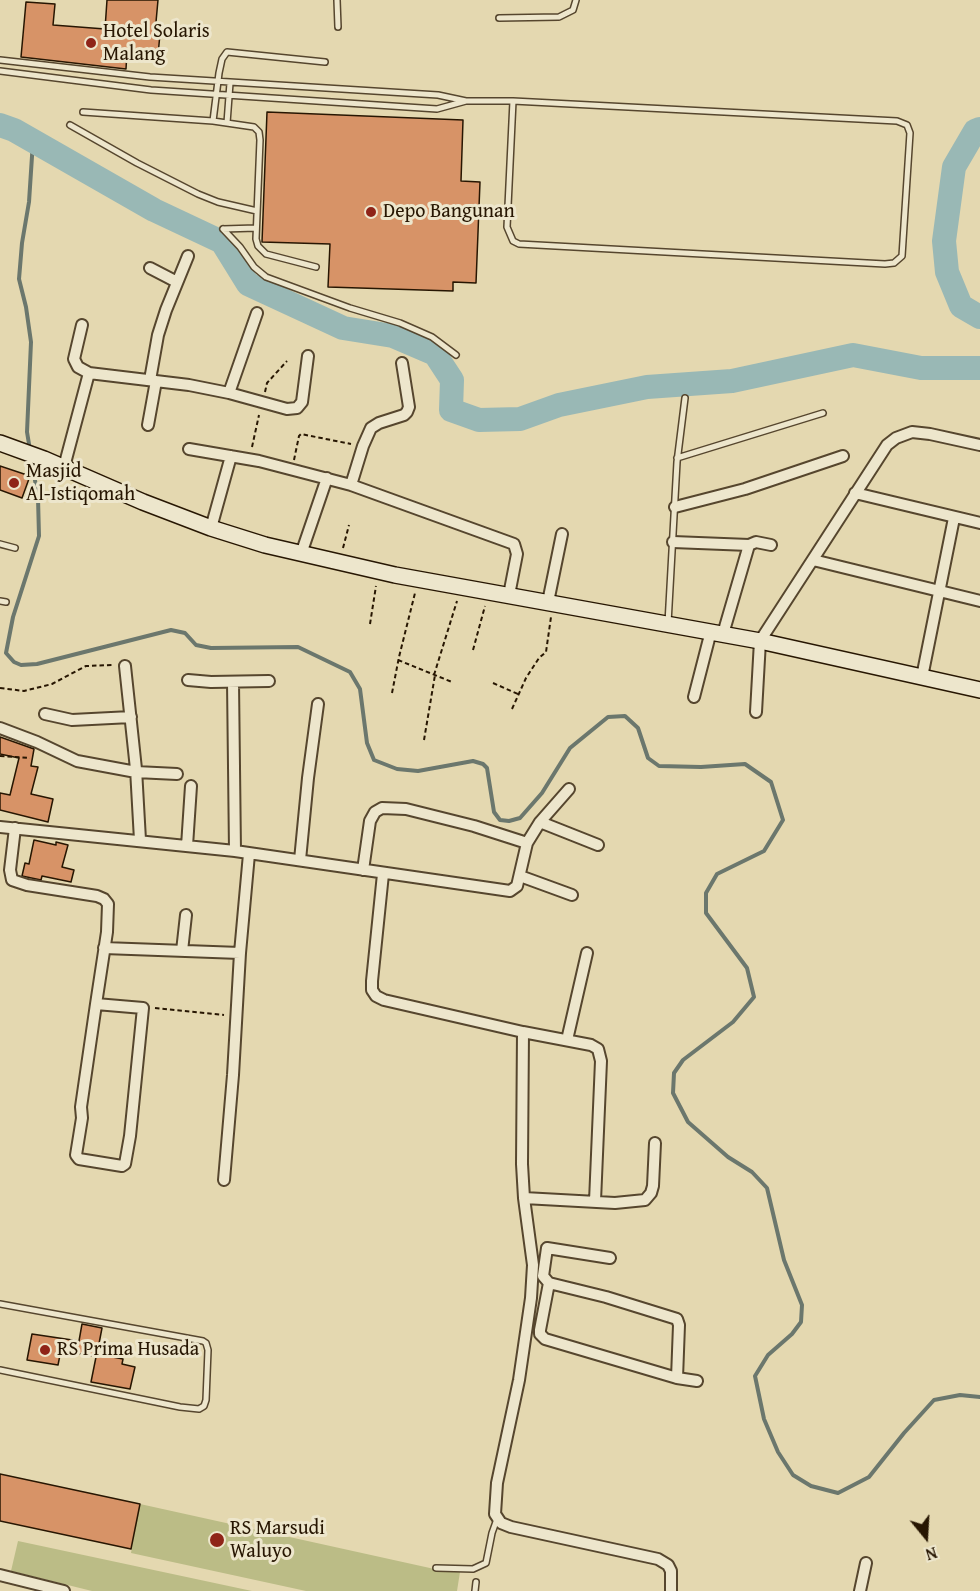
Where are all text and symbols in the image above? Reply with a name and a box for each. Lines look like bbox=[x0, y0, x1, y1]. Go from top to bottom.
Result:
place label: Hotel Solaris Malang bbox=[103, 20, 210, 67]
marker: Hotel Solaris Malang bbox=[84, 36, 98, 50]
place label: Depo Bangunan bbox=[383, 200, 515, 224]
marker: Depo Bangunan bbox=[364, 205, 378, 219]
place label: Masjid Al-Istiqomah bbox=[26, 460, 135, 507]
marker: Masjid Al-Istiqomah bbox=[7, 476, 21, 490]
place label: RS Prima Husada bbox=[57, 1338, 199, 1362]
marker: RS Prima Husada bbox=[38, 1343, 52, 1357]
north arrow bbox=[896, 1507, 956, 1567]
place label: RS Marsudi Waluyo bbox=[230, 1517, 325, 1564]
marker: RS Marsudi Waluyo bbox=[208, 1531, 226, 1549]
text: N bbox=[923, 1541, 940, 1567]

